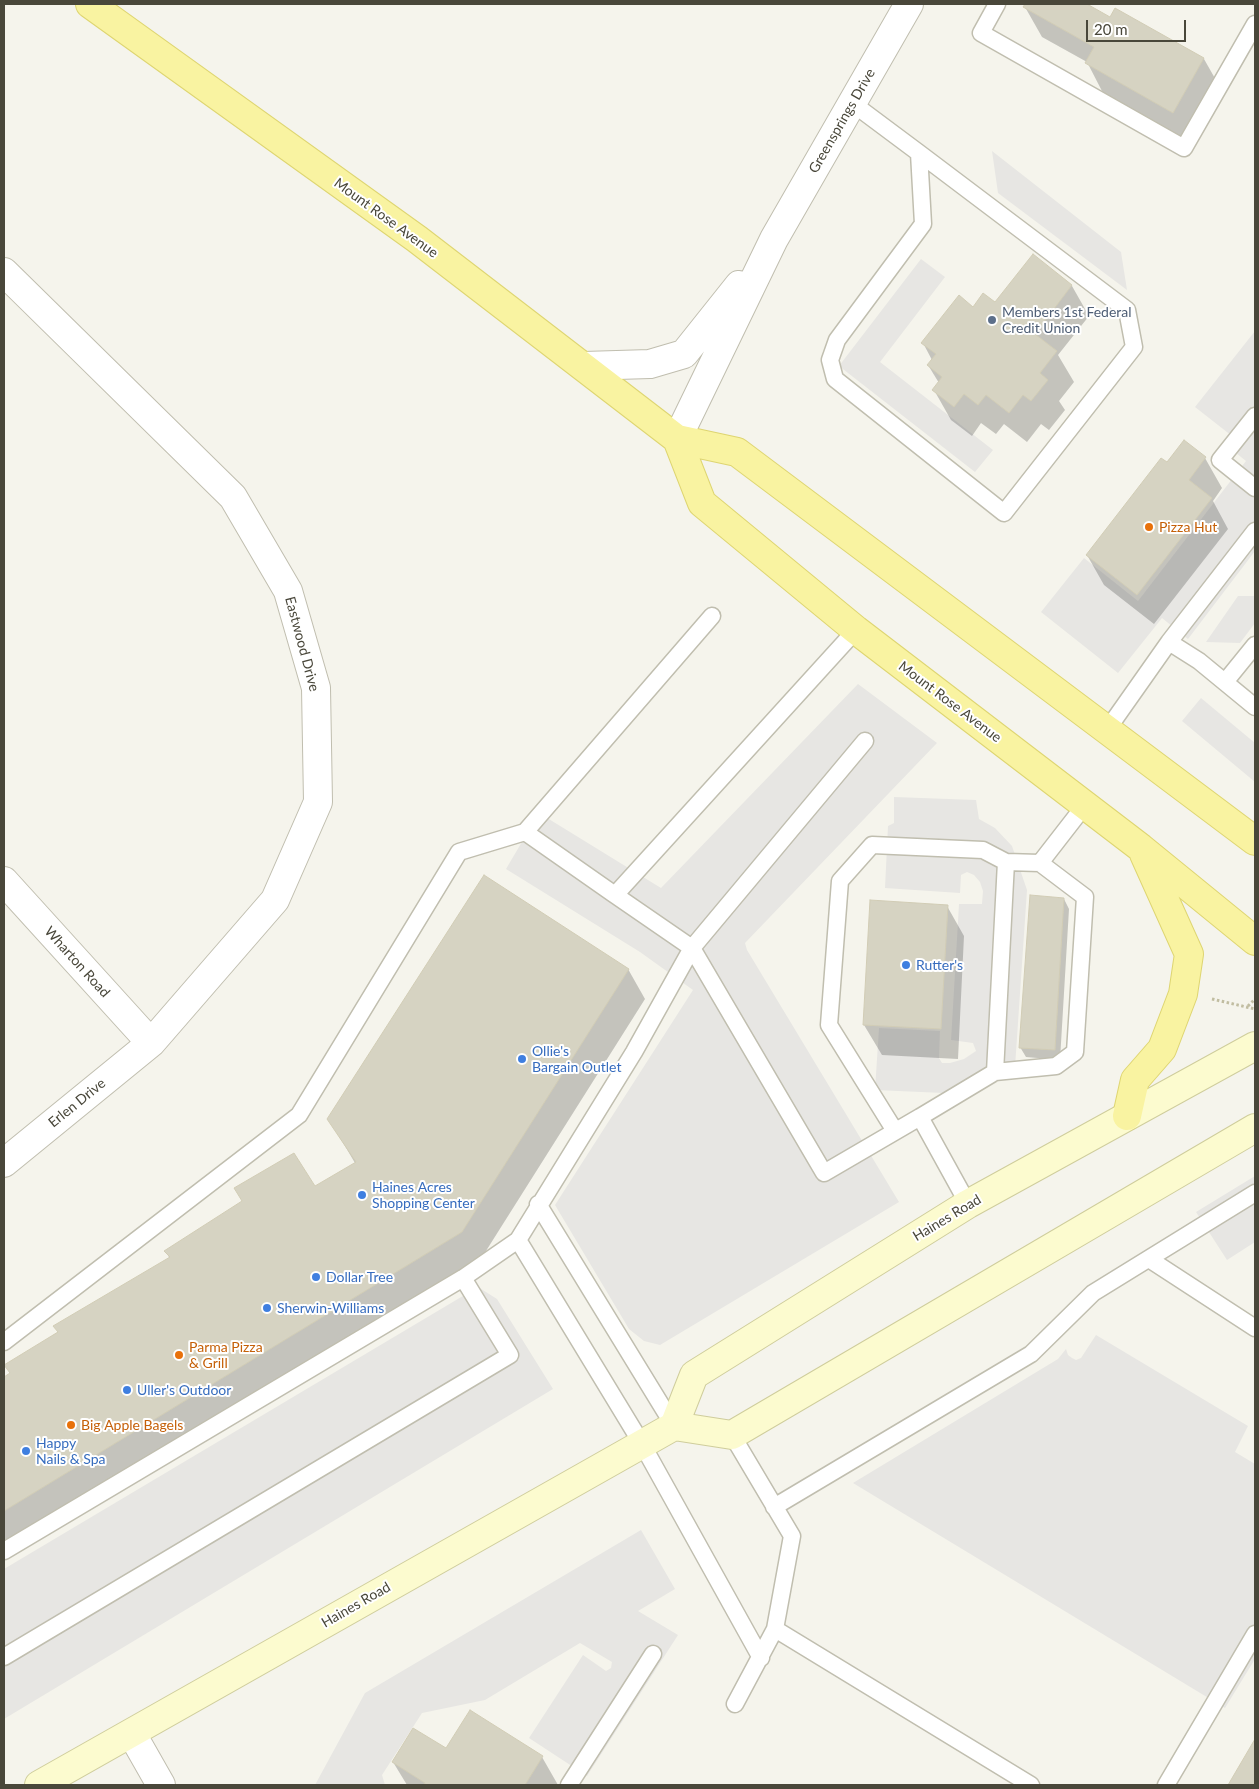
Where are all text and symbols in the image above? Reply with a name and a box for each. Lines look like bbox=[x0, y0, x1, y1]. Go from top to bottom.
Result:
scale bar bbox=[1089, 10, 1189, 42]
text: 20 m bbox=[1094, 20, 1128, 38]
street label: Greensprings Drive bbox=[805, 66, 879, 176]
street label: Mount Rose Avenue bbox=[331, 175, 441, 261]
place label: Members 1st Federal Credit Union bbox=[1002, 304, 1132, 336]
marker: Members 1st Federal Credit Union bbox=[986, 314, 998, 326]
place label: Pizza Hut bbox=[1159, 519, 1217, 535]
marker: Pizza Hut bbox=[1143, 521, 1155, 533]
street label: Eastwood Drive bbox=[281, 595, 323, 693]
street label: Mount Rose Avenue bbox=[895, 658, 1005, 746]
street label: Wharton Road bbox=[41, 923, 113, 1001]
place label: Rutter's bbox=[916, 957, 963, 973]
marker: Rutter's bbox=[900, 959, 912, 971]
place label: Ollie's Bargain Outlet bbox=[532, 1043, 621, 1076]
marker: Ollie's Bargain Outlet bbox=[516, 1053, 528, 1065]
street label: Erlen Drive bbox=[45, 1075, 109, 1131]
place label: Haines Acres Shopping Center bbox=[372, 1179, 475, 1212]
marker: Haines Acres Shopping Center bbox=[356, 1189, 368, 1201]
street label: Haines Road bbox=[910, 1191, 984, 1245]
place label: Dollar Tree bbox=[326, 1269, 393, 1285]
marker: Dollar Tree bbox=[310, 1271, 322, 1283]
place label: Sherwin-Williams bbox=[277, 1300, 384, 1316]
marker: Sherwin-Williams bbox=[261, 1302, 273, 1314]
place label: Parma Pizza & Grill bbox=[189, 1339, 263, 1371]
marker: Parma Pizza & Grill bbox=[173, 1349, 185, 1361]
place label: Uller's Outdoor bbox=[137, 1382, 231, 1398]
marker: Uller's Outdoor bbox=[121, 1384, 133, 1396]
place label: Big Apple Bagels bbox=[81, 1417, 183, 1433]
marker: Big Apple Bagels bbox=[65, 1419, 77, 1431]
place label: Happy Nails & Spa bbox=[36, 1435, 106, 1468]
marker: Happy Nails & Spa bbox=[20, 1445, 32, 1457]
street label: Haines Road bbox=[319, 1579, 393, 1631]

